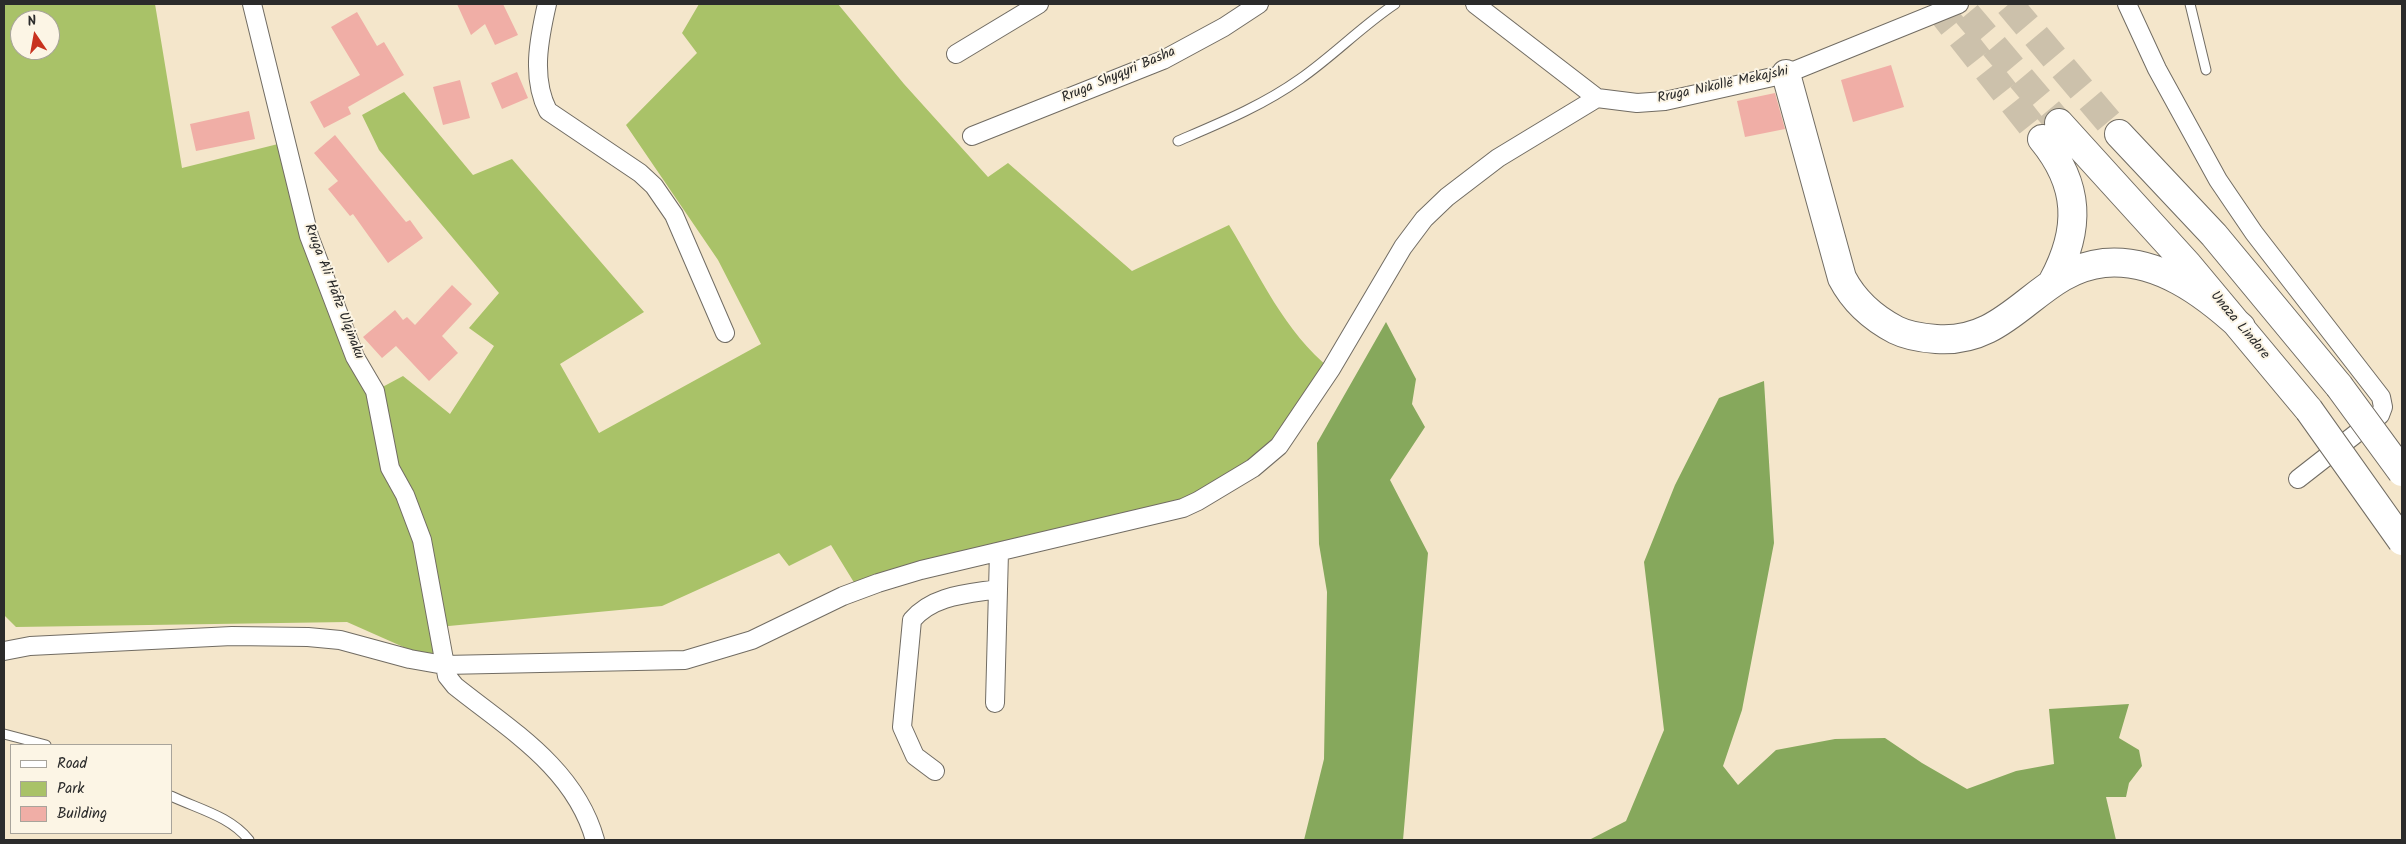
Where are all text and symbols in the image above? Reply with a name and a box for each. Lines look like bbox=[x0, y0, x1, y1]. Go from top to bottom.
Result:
north arrow bbox=[10, 10, 60, 60]
text: N bbox=[25, 10, 39, 33]
street label: Rruga Shyqyri Basha bbox=[1059, 44, 1179, 108]
street label: Rruga Nikollë Mekajshi bbox=[1656, 64, 1790, 108]
street label: Rruga Ali Hafiz Ulqinaku bbox=[299, 222, 367, 362]
street label: Unaza Lindore bbox=[2206, 289, 2272, 363]
legend bbox=[10, 744, 172, 834]
text: Road bbox=[57, 752, 87, 776]
text: Park bbox=[57, 777, 84, 801]
text: Building bbox=[57, 802, 107, 826]

